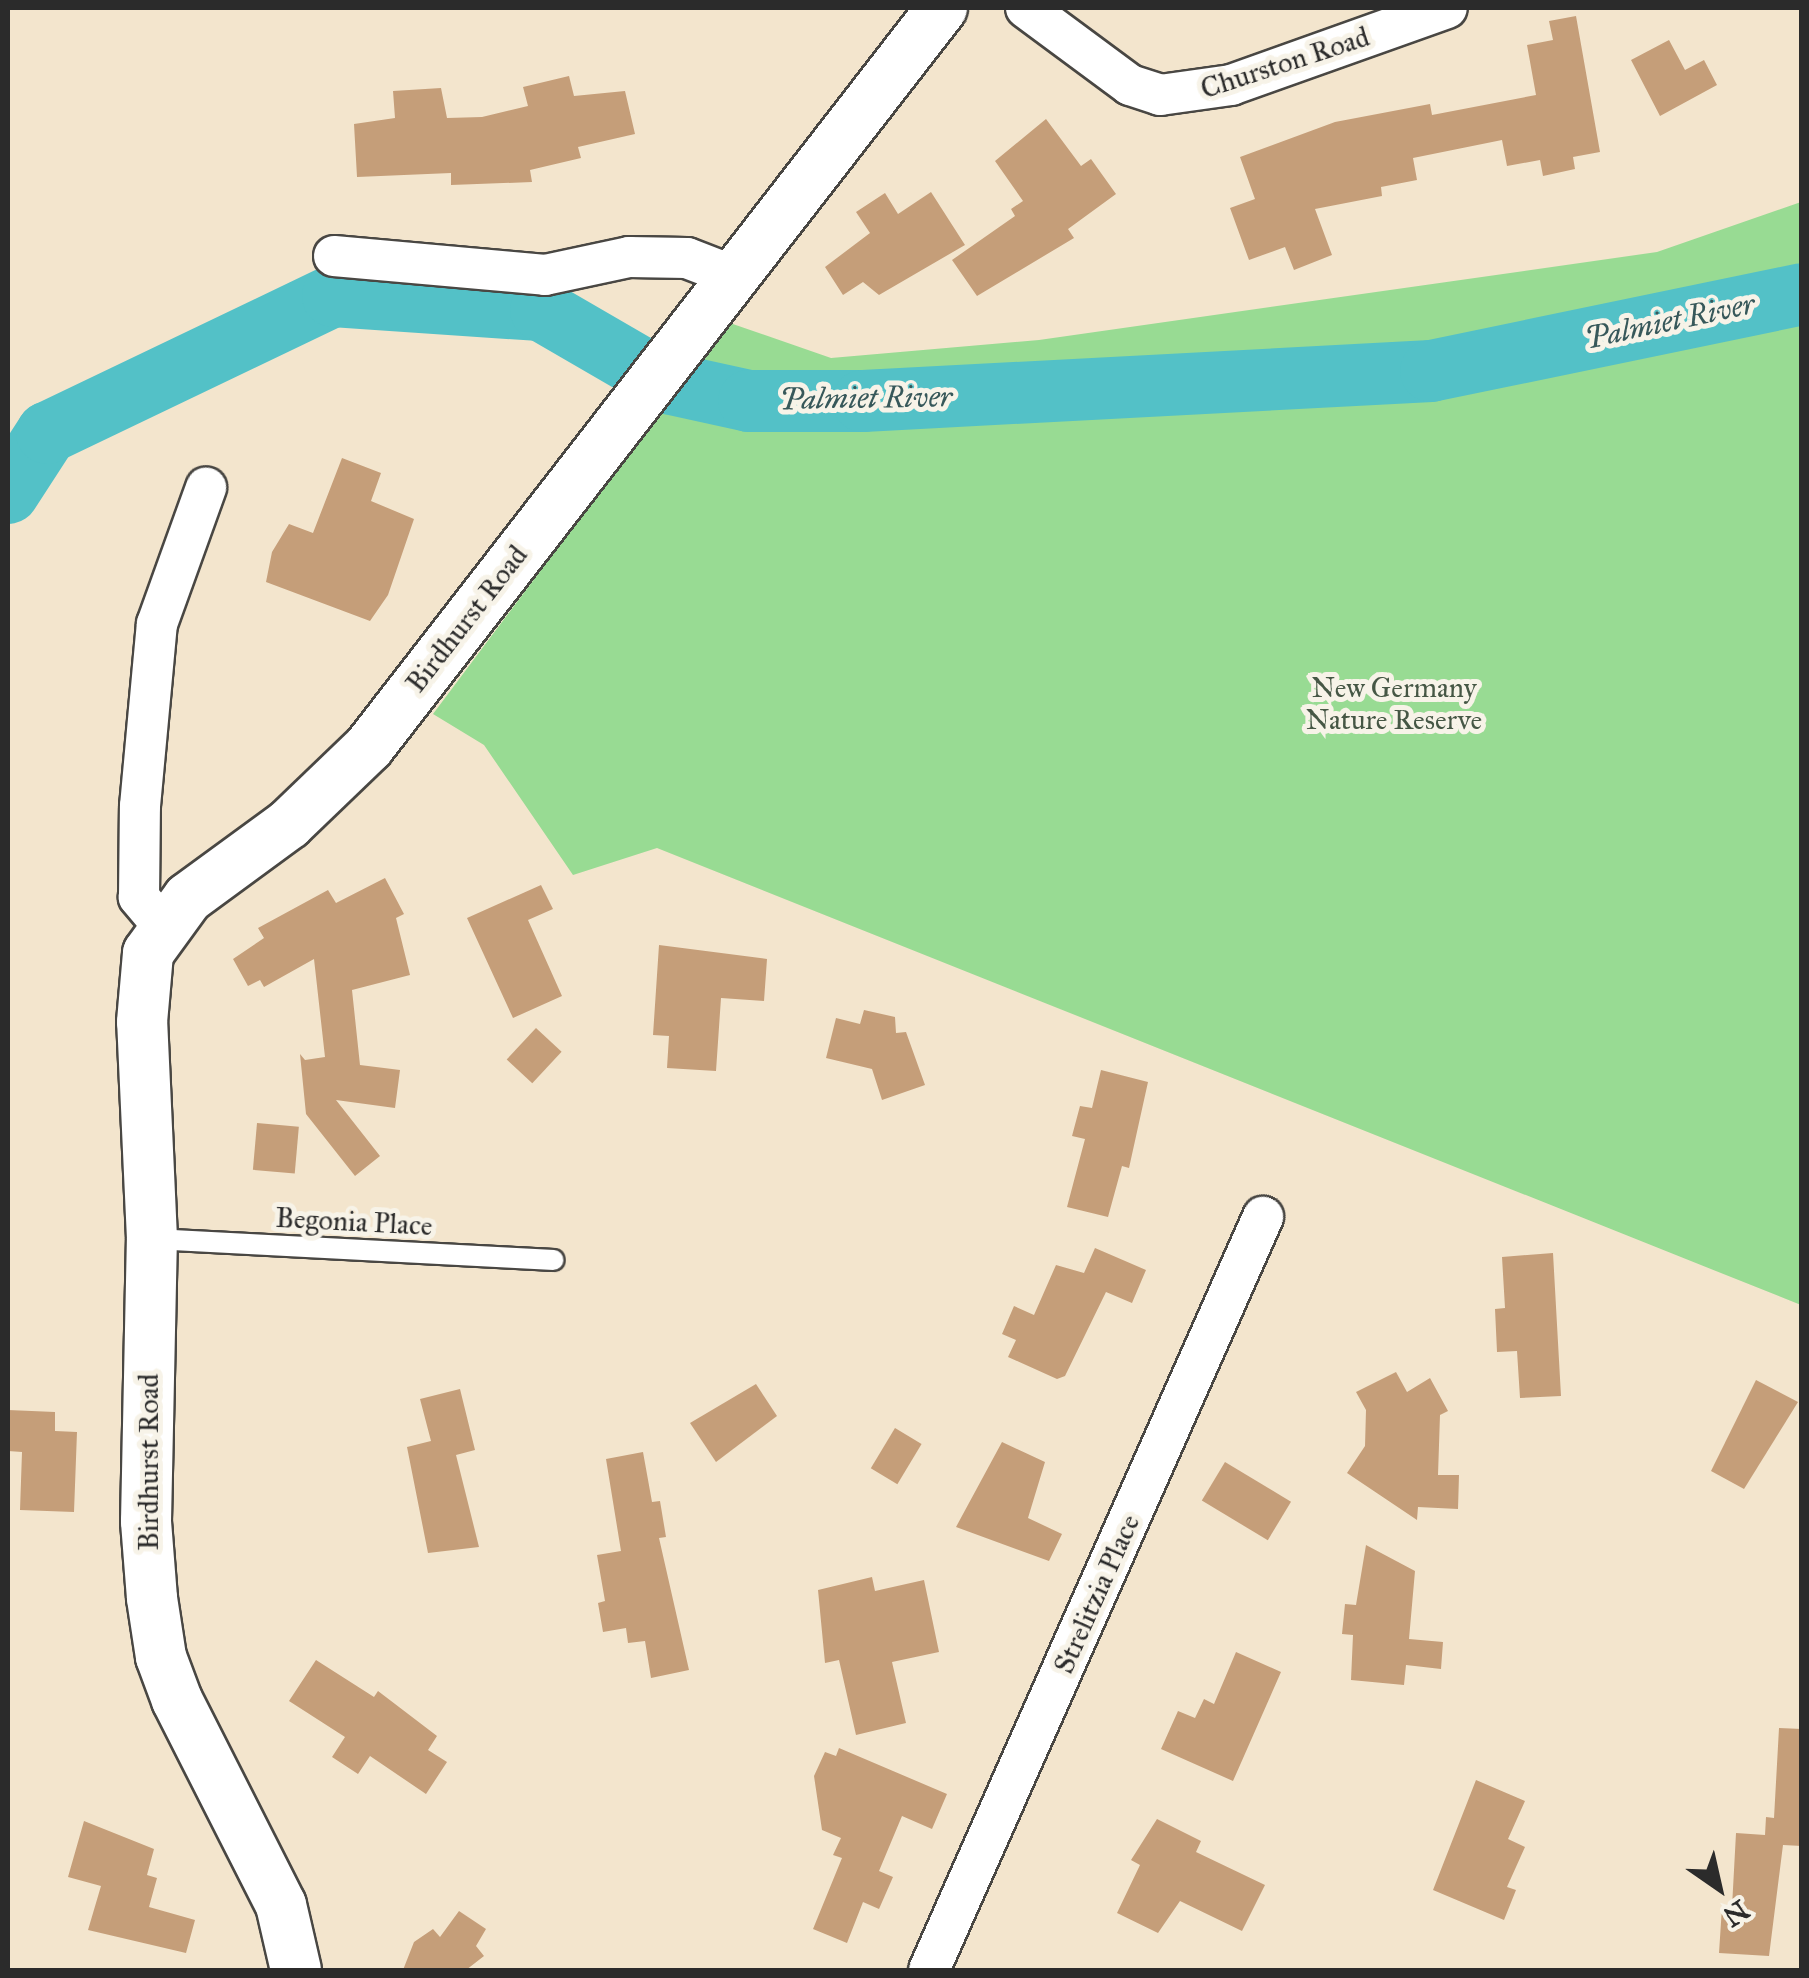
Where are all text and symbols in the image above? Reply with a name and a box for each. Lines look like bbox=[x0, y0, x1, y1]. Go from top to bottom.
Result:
street label: Churston Road bbox=[1196, 20, 1374, 106]
water label: Palmiet River bbox=[1582, 285, 1758, 357]
water label: Palmiet River bbox=[779, 378, 953, 418]
street label: Birdhurst Road bbox=[399, 539, 535, 699]
park label: New Germany Nature Reserve bbox=[1306, 671, 1482, 737]
street label: Begonia Place bbox=[275, 1201, 433, 1243]
street label: Birdhurst Road bbox=[132, 1373, 166, 1551]
street label: Strelitzia Place bbox=[1047, 1509, 1147, 1679]
north arrow bbox=[1669, 1838, 1769, 1938]
text: N bbox=[1716, 1892, 1756, 1934]

